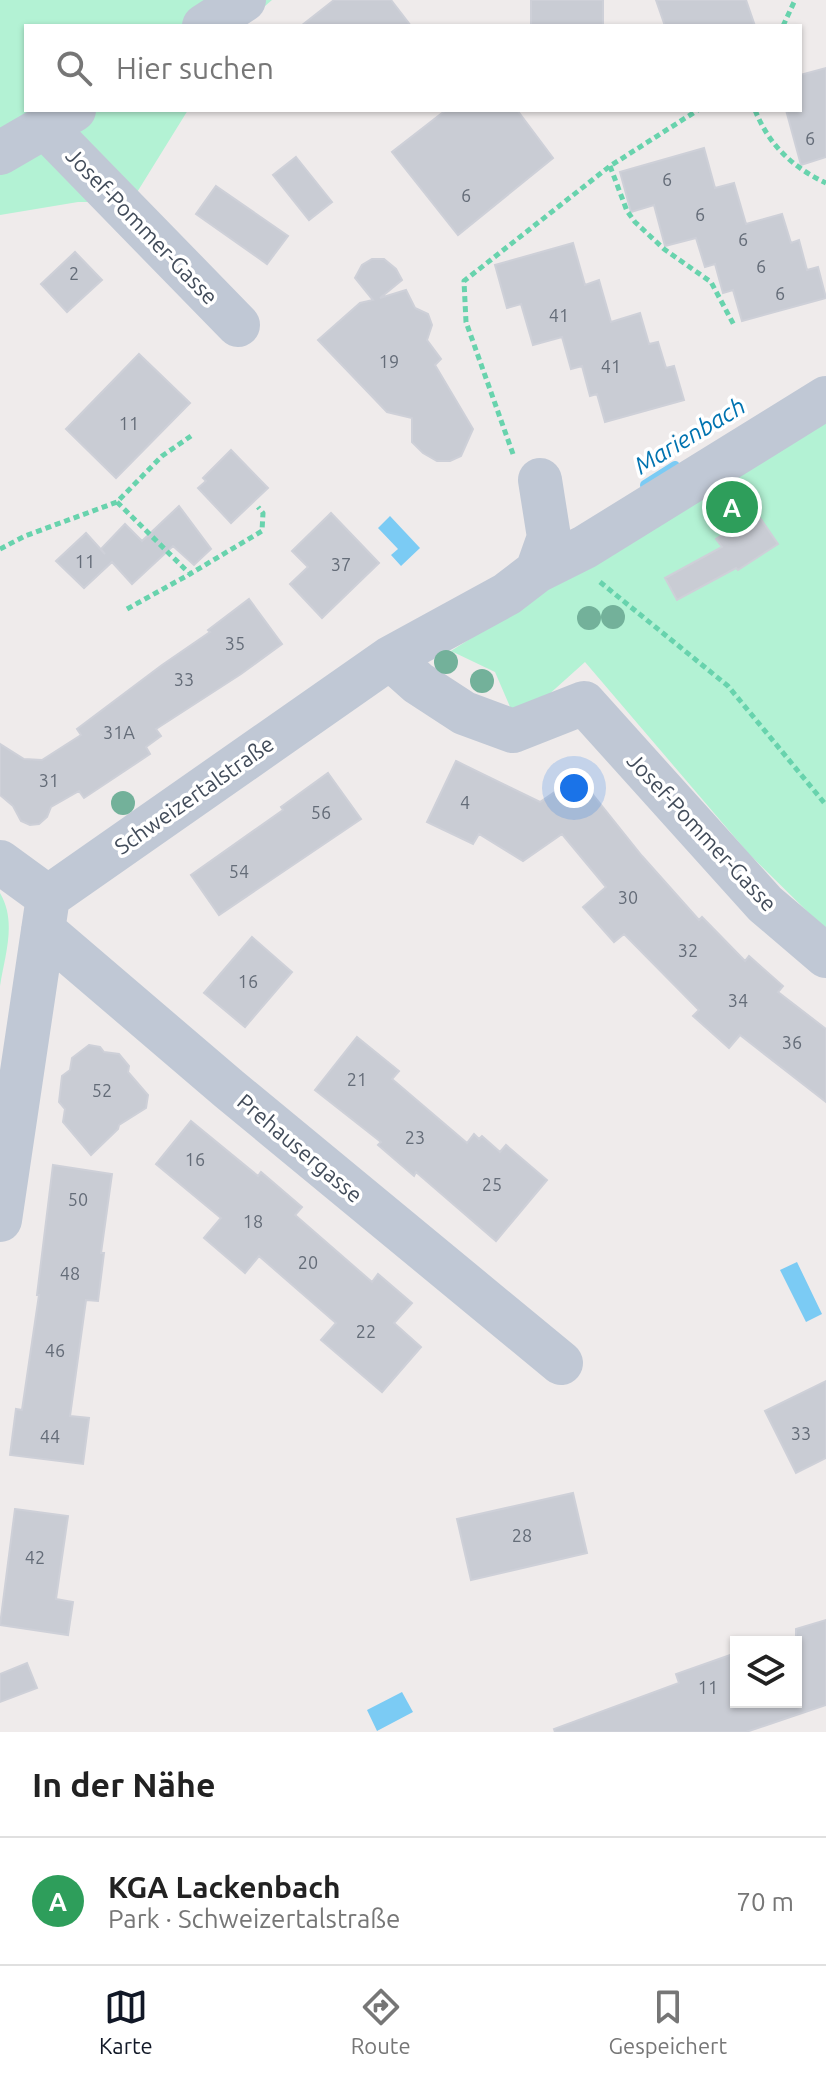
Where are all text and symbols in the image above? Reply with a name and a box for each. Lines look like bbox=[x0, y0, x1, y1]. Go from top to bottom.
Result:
search box bbox=[24, 24, 802, 112]
icon: search bbox=[52, 46, 96, 90]
text: Hier suchen bbox=[116, 51, 274, 85]
house number: 6 bbox=[805, 128, 815, 148]
street label: Josef-Pommer-Gasse bbox=[61, 143, 223, 309]
house number: 6 bbox=[662, 169, 672, 189]
house number: 6 bbox=[461, 185, 471, 205]
house number: 6 bbox=[695, 204, 705, 224]
house number: 6 bbox=[738, 229, 748, 249]
house number: 6 bbox=[756, 256, 766, 276]
house number: 2 bbox=[69, 263, 79, 283]
house number: 6 bbox=[775, 283, 785, 303]
house number: 41 bbox=[549, 305, 569, 325]
house number: 19 bbox=[379, 351, 399, 371]
house number: 41 bbox=[601, 356, 621, 376]
water label: Marienbach bbox=[629, 392, 750, 479]
house number: 11 bbox=[119, 413, 139, 433]
pin: A bbox=[706, 477, 758, 537]
house number: 11 bbox=[75, 551, 95, 571]
house number: 37 bbox=[331, 554, 351, 574]
house number: 35 bbox=[225, 633, 245, 653]
house number: 33 bbox=[174, 669, 194, 689]
house number: 31A bbox=[103, 722, 135, 742]
street label: Schweizertalstraße bbox=[109, 730, 278, 859]
street label: Josef-Pommer-Gasse bbox=[623, 747, 782, 916]
your location bbox=[554, 768, 594, 808]
house number: 31 bbox=[39, 770, 59, 790]
house number: 4 bbox=[460, 792, 470, 812]
house number: 56 bbox=[311, 802, 331, 822]
house number: 54 bbox=[229, 861, 249, 881]
house number: 30 bbox=[618, 887, 638, 907]
house number: 32 bbox=[678, 940, 698, 960]
house number: 16 bbox=[238, 971, 258, 991]
house number: 34 bbox=[728, 990, 748, 1010]
house number: 36 bbox=[782, 1032, 802, 1052]
house number: 21 bbox=[347, 1069, 367, 1089]
house number: 52 bbox=[92, 1080, 112, 1100]
street label: Prehausergasse bbox=[233, 1088, 368, 1207]
house number: 23 bbox=[405, 1127, 425, 1147]
house number: 16 bbox=[185, 1149, 205, 1169]
house number: 25 bbox=[482, 1174, 502, 1194]
house number: 50 bbox=[68, 1189, 88, 1209]
house number: 18 bbox=[243, 1211, 263, 1231]
house number: 20 bbox=[298, 1252, 318, 1272]
house number: 48 bbox=[60, 1263, 80, 1283]
house number: 22 bbox=[356, 1321, 376, 1341]
house number: 46 bbox=[45, 1340, 65, 1360]
house number: 33 bbox=[791, 1423, 811, 1443]
house number: 44 bbox=[40, 1426, 60, 1446]
house number: 28 bbox=[512, 1525, 532, 1545]
house number: 42 bbox=[25, 1547, 45, 1567]
map controls bbox=[730, 1636, 802, 1708]
button: layers bbox=[730, 1636, 802, 1708]
house number: 11 bbox=[698, 1677, 718, 1697]
text: In der Nähe bbox=[32, 1765, 215, 1803]
text: KGA Lackenbach bbox=[108, 1870, 341, 1904]
text: A bbox=[49, 1887, 67, 1916]
text: 70 m bbox=[736, 1887, 794, 1916]
text: Park · Schweizertalstraße bbox=[108, 1904, 400, 1933]
tab: Karte bbox=[99, 1985, 153, 2058]
tab: Route bbox=[351, 1985, 411, 2058]
tab: Gespeichert bbox=[608, 1985, 727, 2058]

